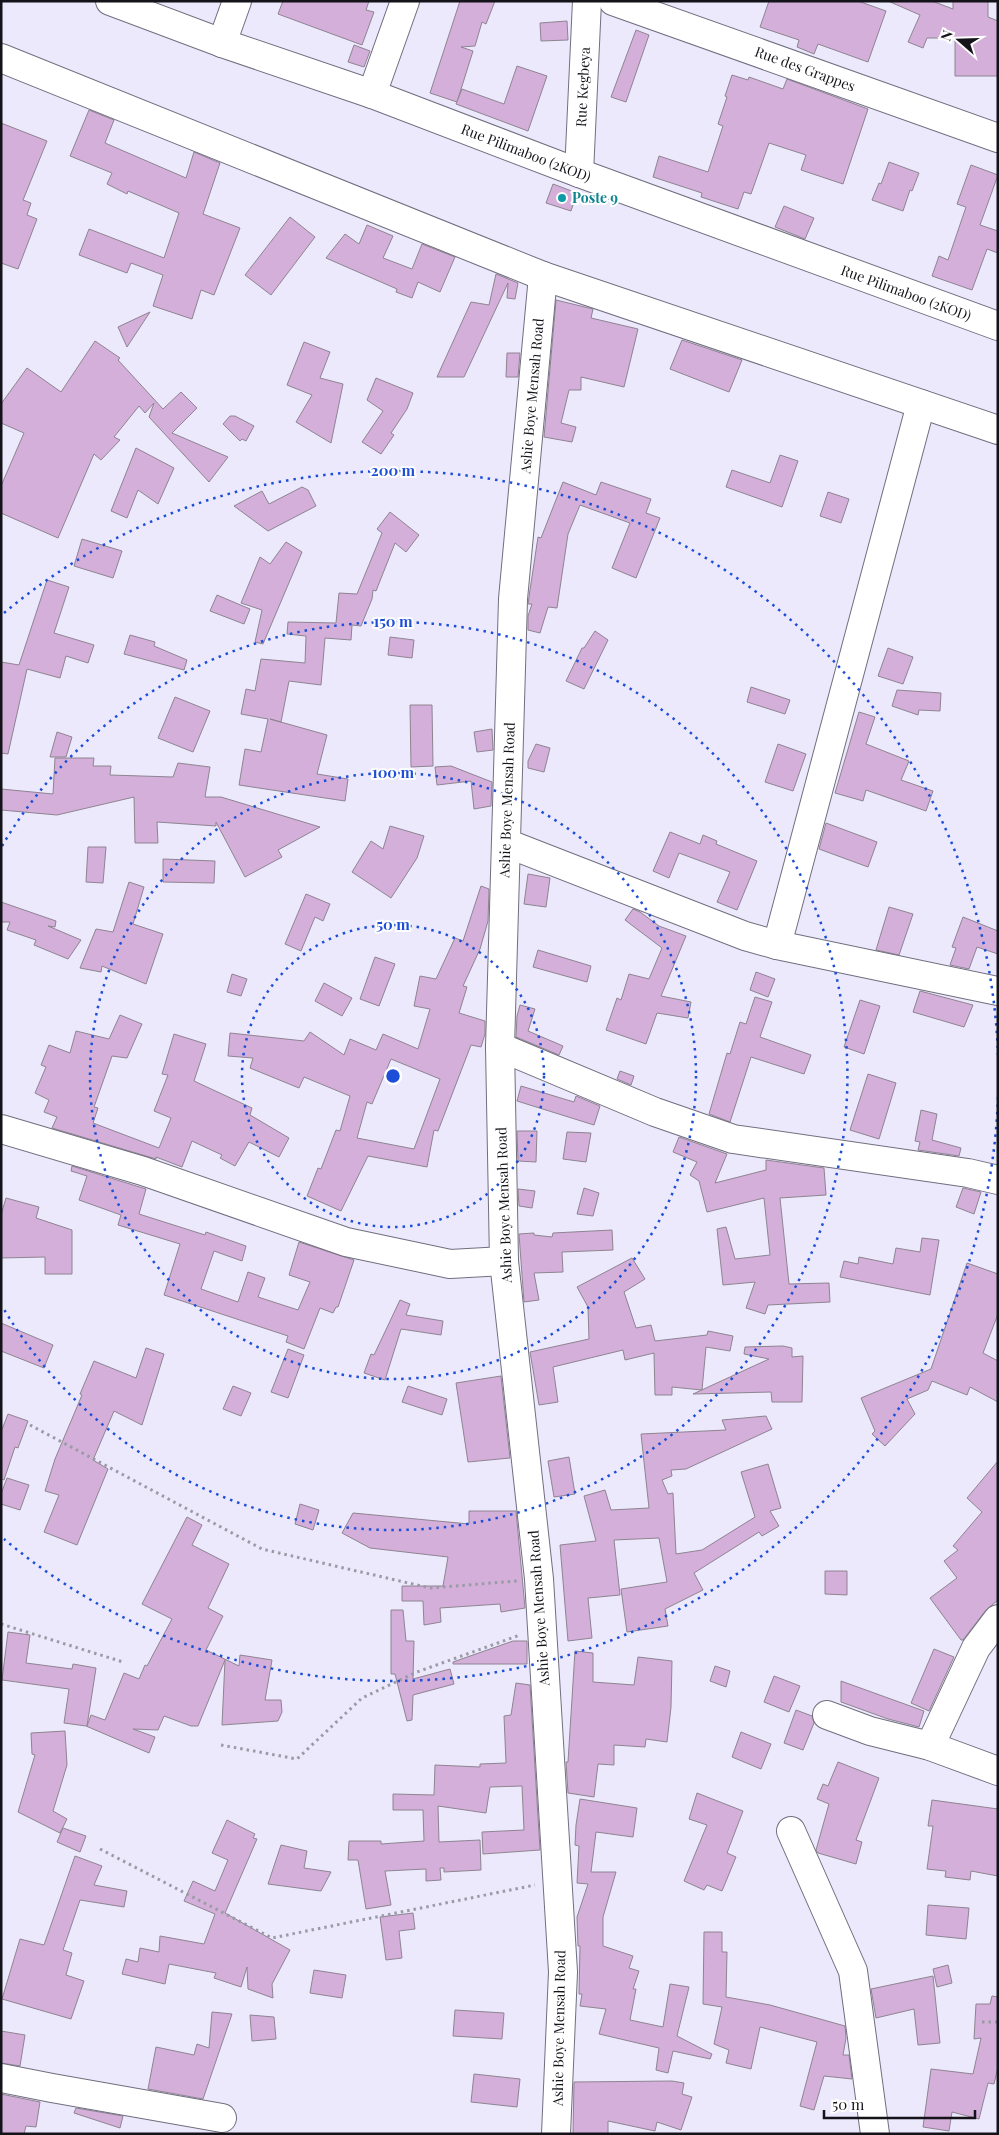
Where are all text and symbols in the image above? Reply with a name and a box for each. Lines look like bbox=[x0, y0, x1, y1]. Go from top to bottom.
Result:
north arrow bbox=[934, 15, 984, 65]
text: N bbox=[936, 27, 957, 43]
street label: Rue des Grappes bbox=[752, 42, 858, 95]
street label: Rue Kegbeya bbox=[571, 46, 594, 128]
street label: Rue Pilimaboo (2KOD) bbox=[459, 119, 594, 186]
place label: Poste 9 bbox=[572, 188, 618, 207]
marker: Poste 9 bbox=[556, 192, 568, 204]
street label: Rue Pilimaboo (2KOD) bbox=[838, 260, 974, 325]
street label: Ashie Boye Mensah Road bbox=[515, 317, 548, 475]
text: 200 m bbox=[371, 460, 416, 480]
text: 150 m bbox=[373, 611, 413, 631]
street label: Ashie Boye Mensah Road bbox=[494, 722, 519, 879]
text: 100 m bbox=[372, 762, 415, 782]
text: 50 m bbox=[376, 914, 410, 934]
centre of rings bbox=[384, 1067, 402, 1085]
street label: Ashie Boye Mensah Road bbox=[491, 1127, 516, 1284]
street label: Ashie Boye Mensah Road bbox=[524, 1530, 553, 1687]
street label: Ashie Boye Mensah Road bbox=[548, 1950, 569, 2107]
scale bar bbox=[824, 2088, 975, 2120]
text: 50 m bbox=[832, 2094, 865, 2114]

